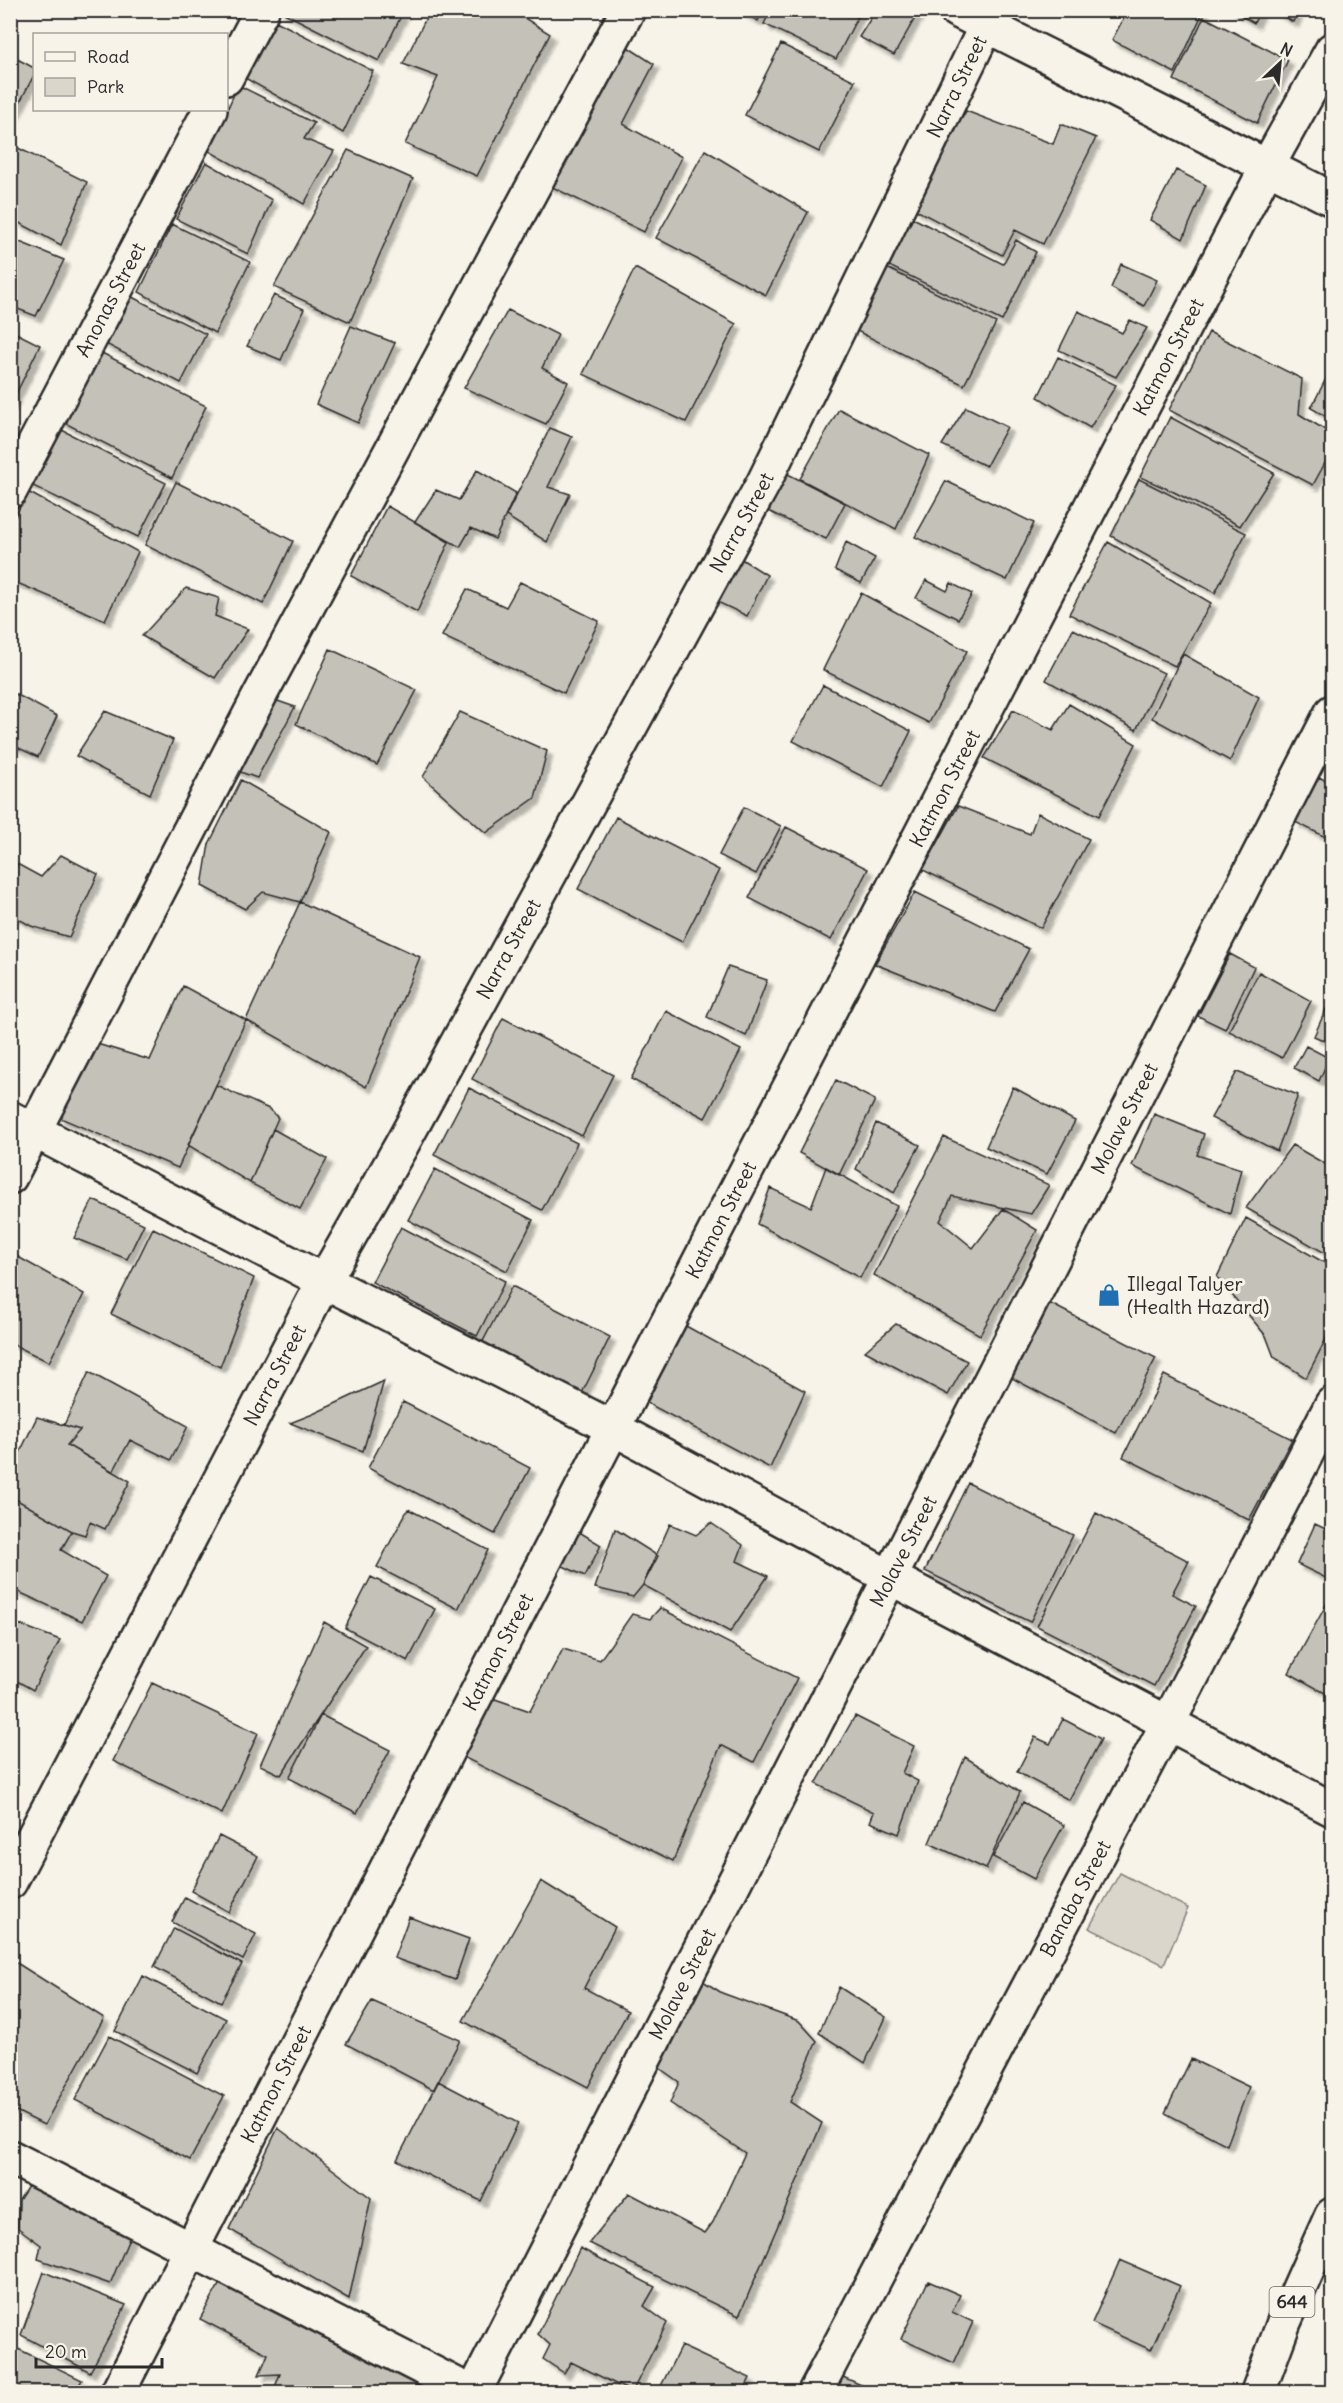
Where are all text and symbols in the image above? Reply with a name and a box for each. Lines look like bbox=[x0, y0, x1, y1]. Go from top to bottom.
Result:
street label: Narra Street bbox=[921, 31, 992, 142]
legend bbox=[33, 33, 228, 111]
north arrow bbox=[1250, 33, 1310, 93]
text: N bbox=[1277, 38, 1296, 61]
text: Road bbox=[87, 45, 130, 68]
text: Park bbox=[87, 75, 124, 98]
street label: Anonas Street bbox=[70, 238, 150, 361]
street label: Katmon Street bbox=[1127, 294, 1209, 420]
street label: Narra Street bbox=[704, 468, 779, 577]
street label: Katmon Street bbox=[903, 725, 985, 851]
street label: Narra Street bbox=[471, 894, 546, 1003]
street label: Molave Street bbox=[1085, 1058, 1163, 1178]
street label: Katmon Street bbox=[680, 1157, 761, 1283]
place label: Illegal Talyer (Health Hazard) bbox=[1127, 1271, 1269, 1319]
shop icon: Illegal Talyer (Health Hazard) bbox=[1096, 1282, 1122, 1308]
street label: Narra Street bbox=[238, 1320, 311, 1430]
street label: Molave Street bbox=[864, 1491, 942, 1611]
street label: Katmon Street bbox=[457, 1588, 538, 1715]
street label: Banaba Street bbox=[1034, 1836, 1116, 1961]
street label: Molave Street bbox=[643, 1924, 721, 2044]
street label: Katmon Street bbox=[235, 2021, 316, 2147]
road number: 644 bbox=[1270, 2287, 1314, 2317]
scale bar bbox=[36, 2331, 162, 2369]
text: 20 m bbox=[45, 2340, 87, 2363]

